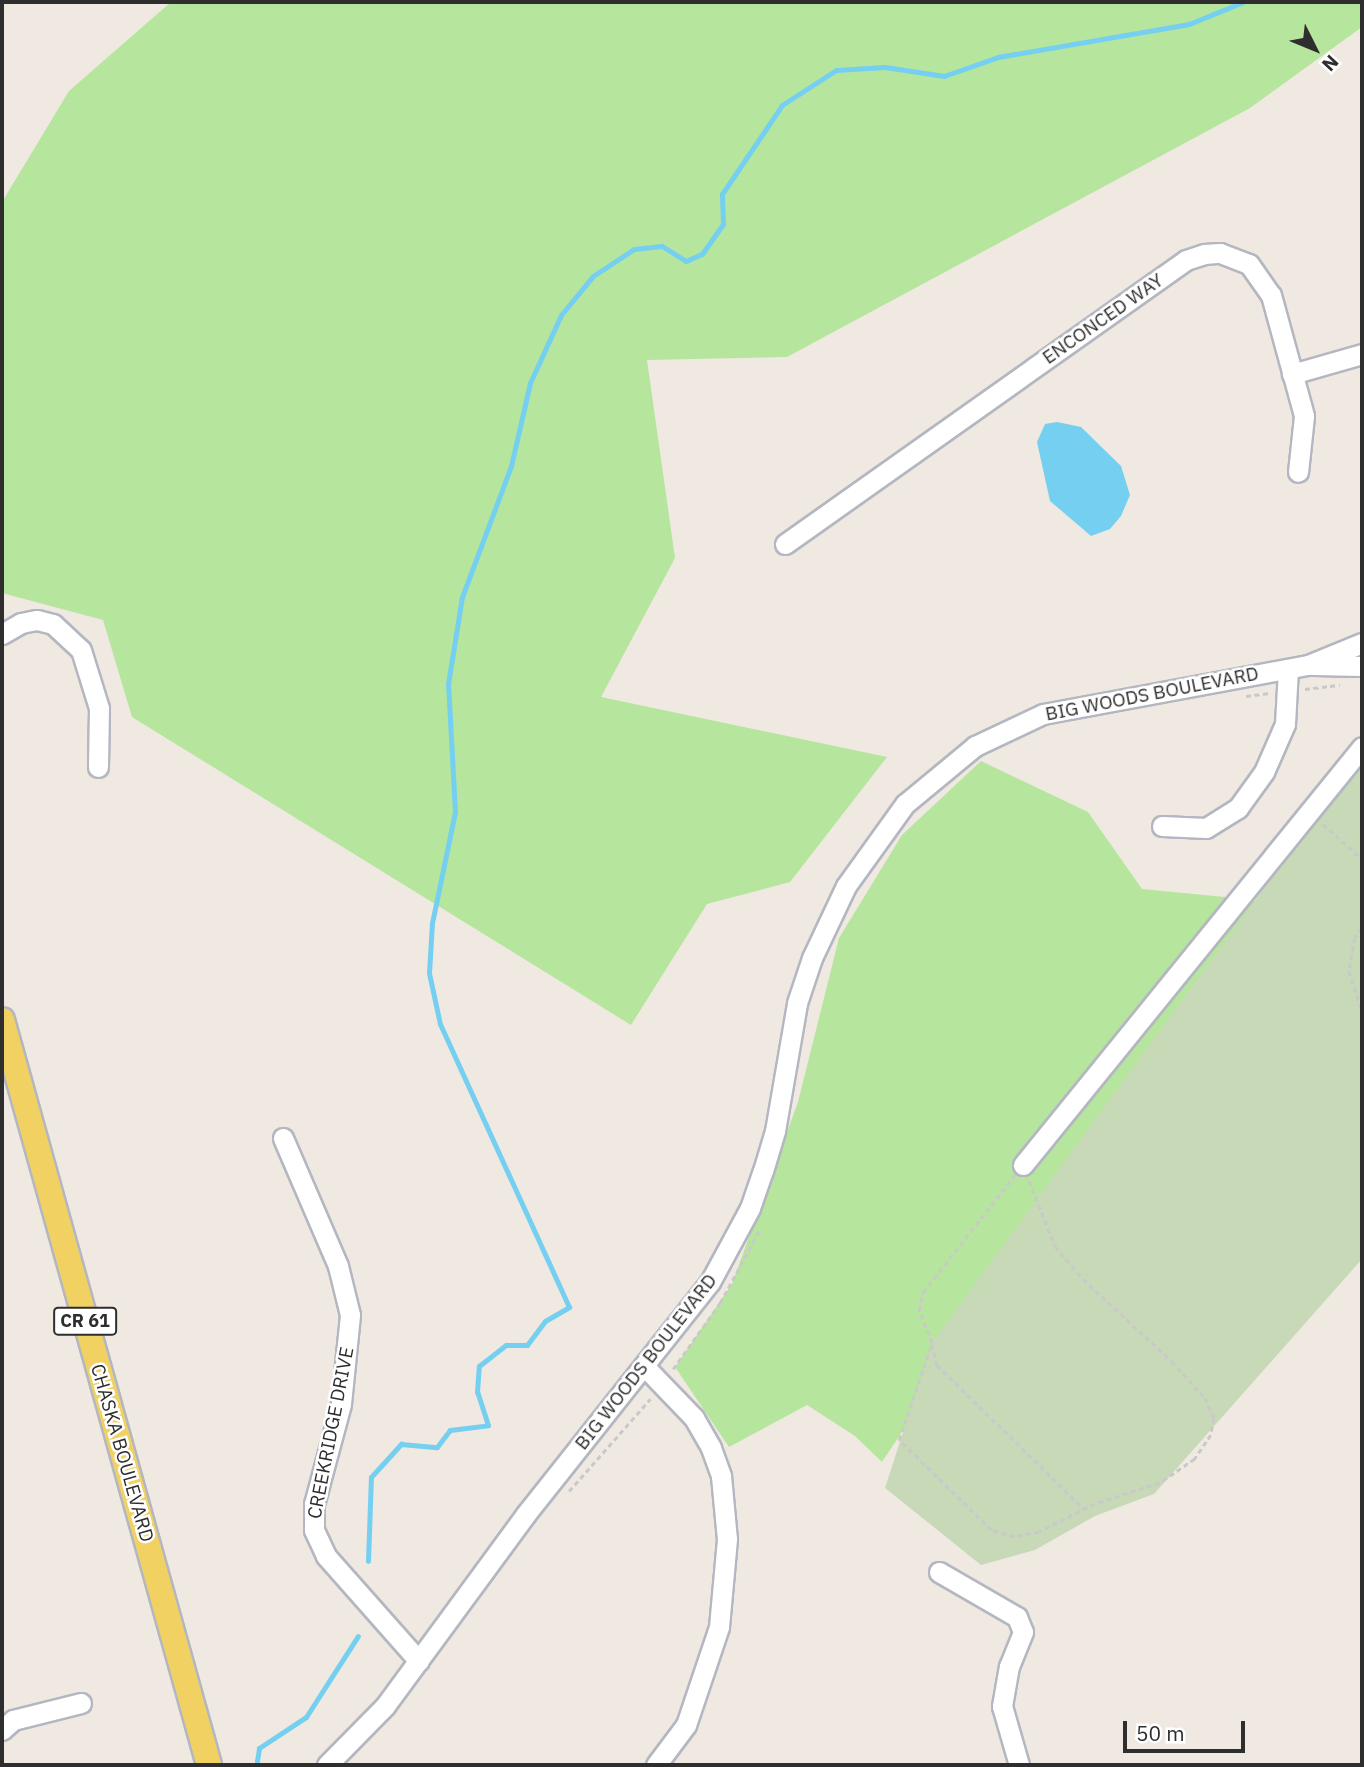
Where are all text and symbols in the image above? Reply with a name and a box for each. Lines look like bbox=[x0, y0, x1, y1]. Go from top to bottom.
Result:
north arrow bbox=[1280, 14, 1350, 84]
text: N bbox=[1317, 50, 1344, 77]
street label: ENCONCED WAY bbox=[1038, 269, 1168, 369]
street label: BIG WOODS BOULEVARD bbox=[1043, 662, 1261, 726]
street label: BIG WOODS BOULEVARD bbox=[570, 1270, 722, 1454]
road number: CR 61 bbox=[52, 1306, 118, 1336]
street label: CREEKRIDGE DRIVE bbox=[303, 1345, 359, 1521]
street label: CHASKA BOULEVARD bbox=[86, 1361, 158, 1545]
scale bar bbox=[1126, 1708, 1248, 1752]
text: 50 m bbox=[1136, 1719, 1185, 1747]

